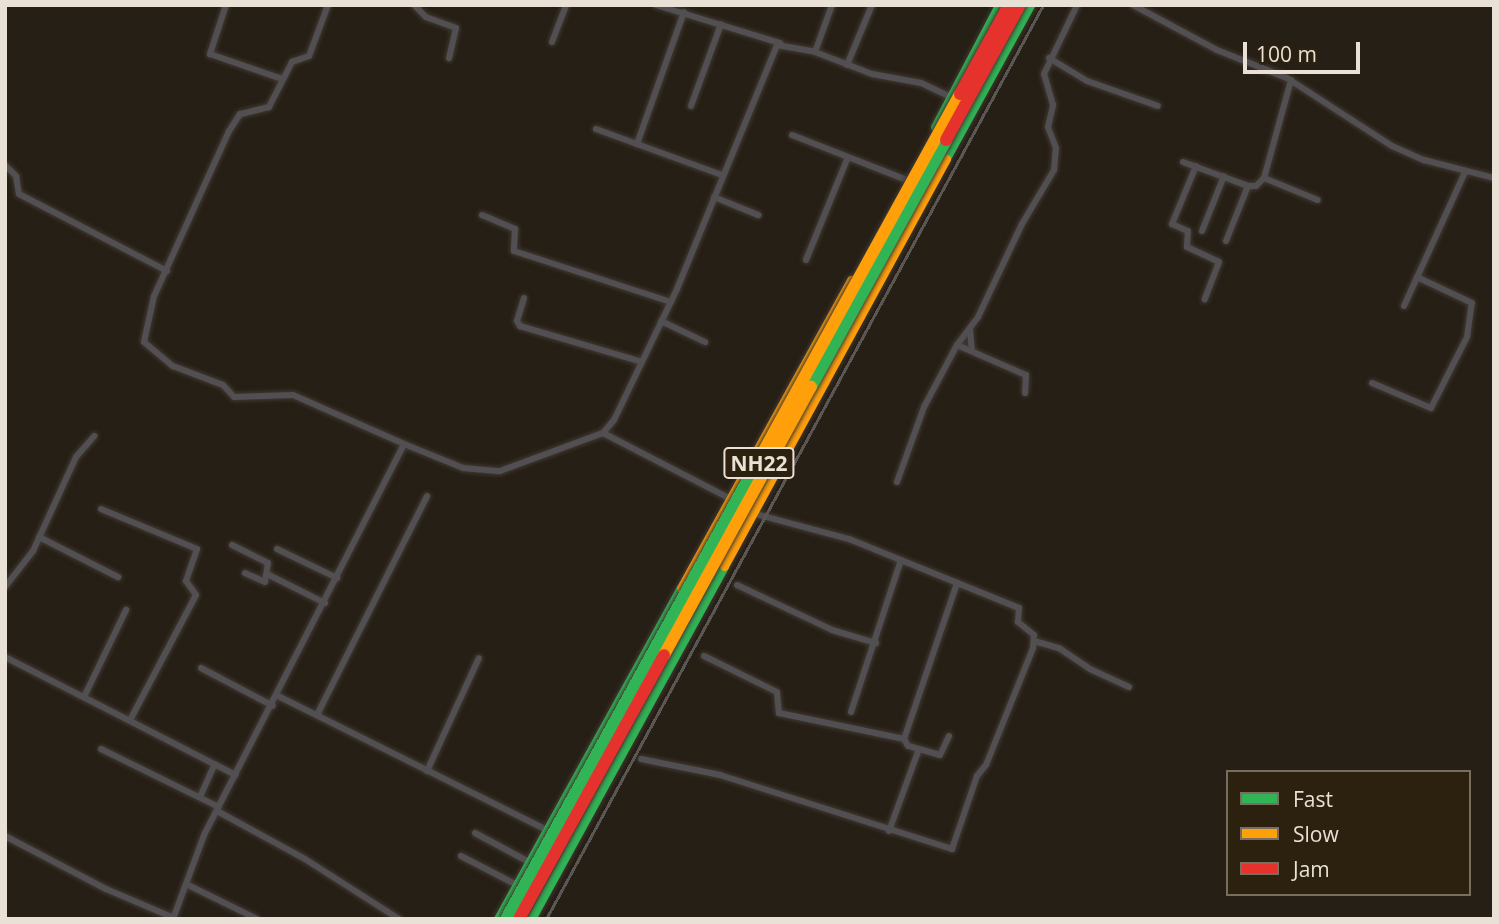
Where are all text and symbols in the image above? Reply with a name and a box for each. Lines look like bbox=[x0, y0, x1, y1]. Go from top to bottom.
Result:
scale bar bbox=[1247, 28, 1364, 72]
text: 100 m bbox=[1256, 40, 1317, 68]
road number: NH22 bbox=[722, 446, 796, 480]
legend bbox=[1226, 770, 1471, 896]
text: Fast bbox=[1293, 785, 1333, 813]
text: Slow bbox=[1293, 820, 1339, 848]
text: Jam bbox=[1293, 855, 1330, 883]

